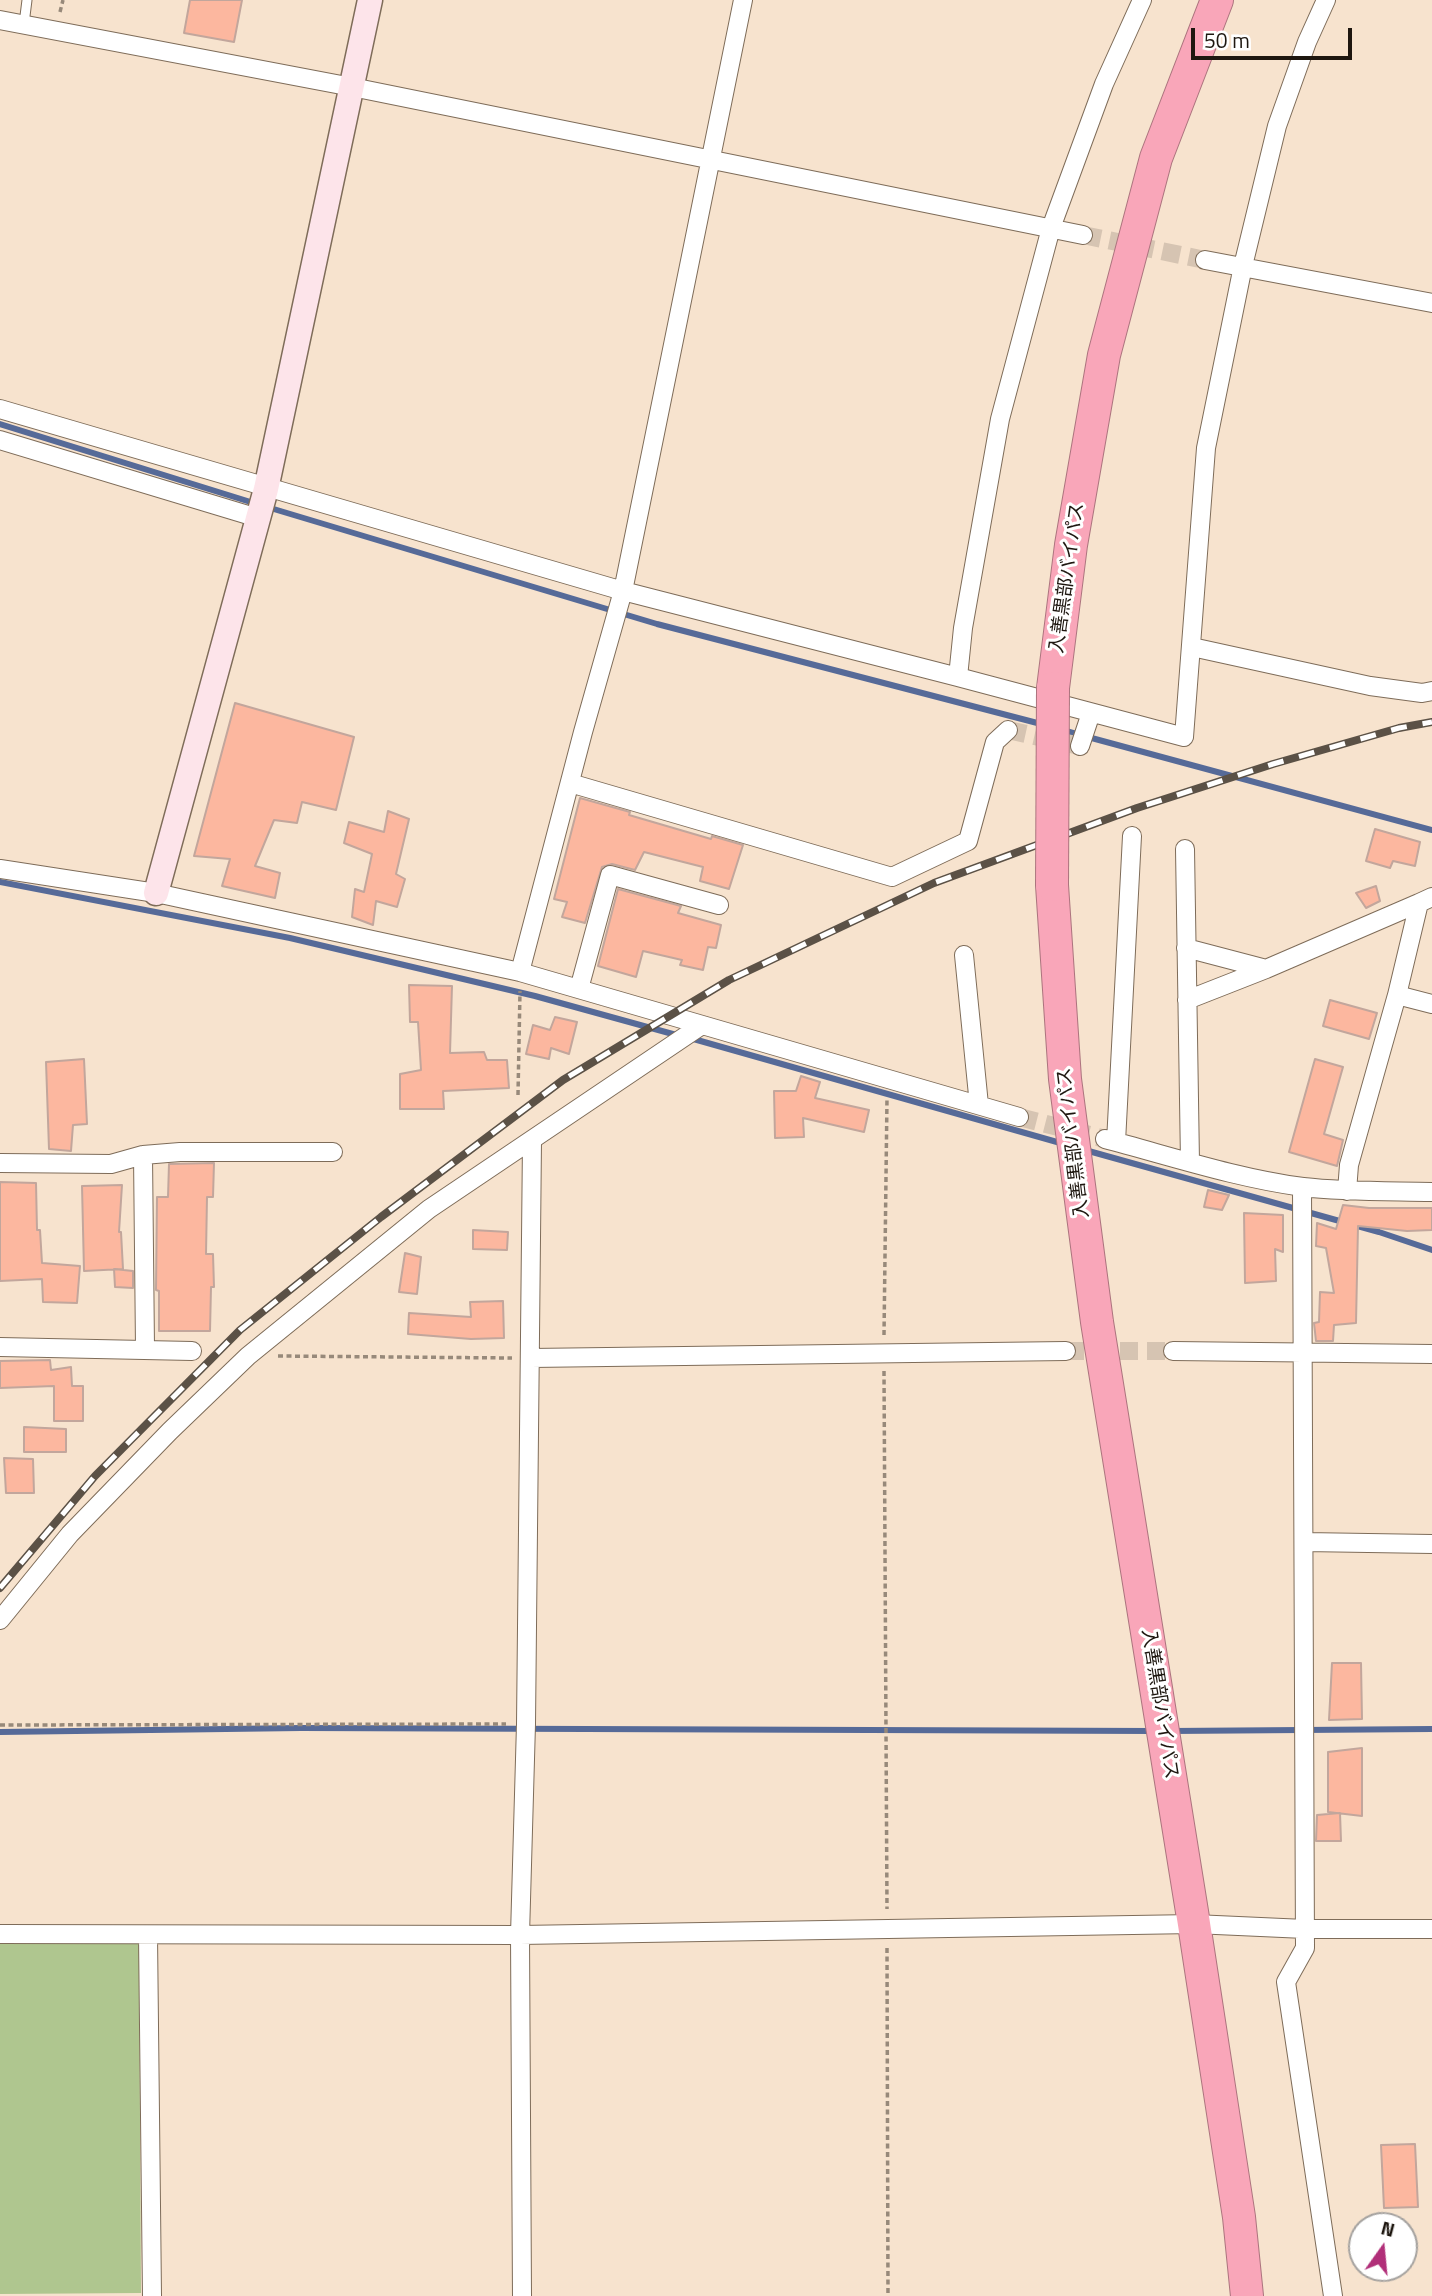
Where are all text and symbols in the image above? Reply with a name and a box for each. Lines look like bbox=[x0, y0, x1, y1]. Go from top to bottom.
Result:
scale bar bbox=[1194, 14, 1355, 58]
text: 50 m bbox=[1204, 24, 1250, 56]
street label: 入善黒部バイパス bbox=[1046, 501, 1090, 655]
street label: 入善黒部バイパス bbox=[1053, 1066, 1095, 1220]
street label: 入善黒部バイパス bbox=[1136, 1627, 1182, 1781]
north arrow bbox=[1348, 2212, 1418, 2282]
text: N bbox=[1378, 2212, 1398, 2244]

